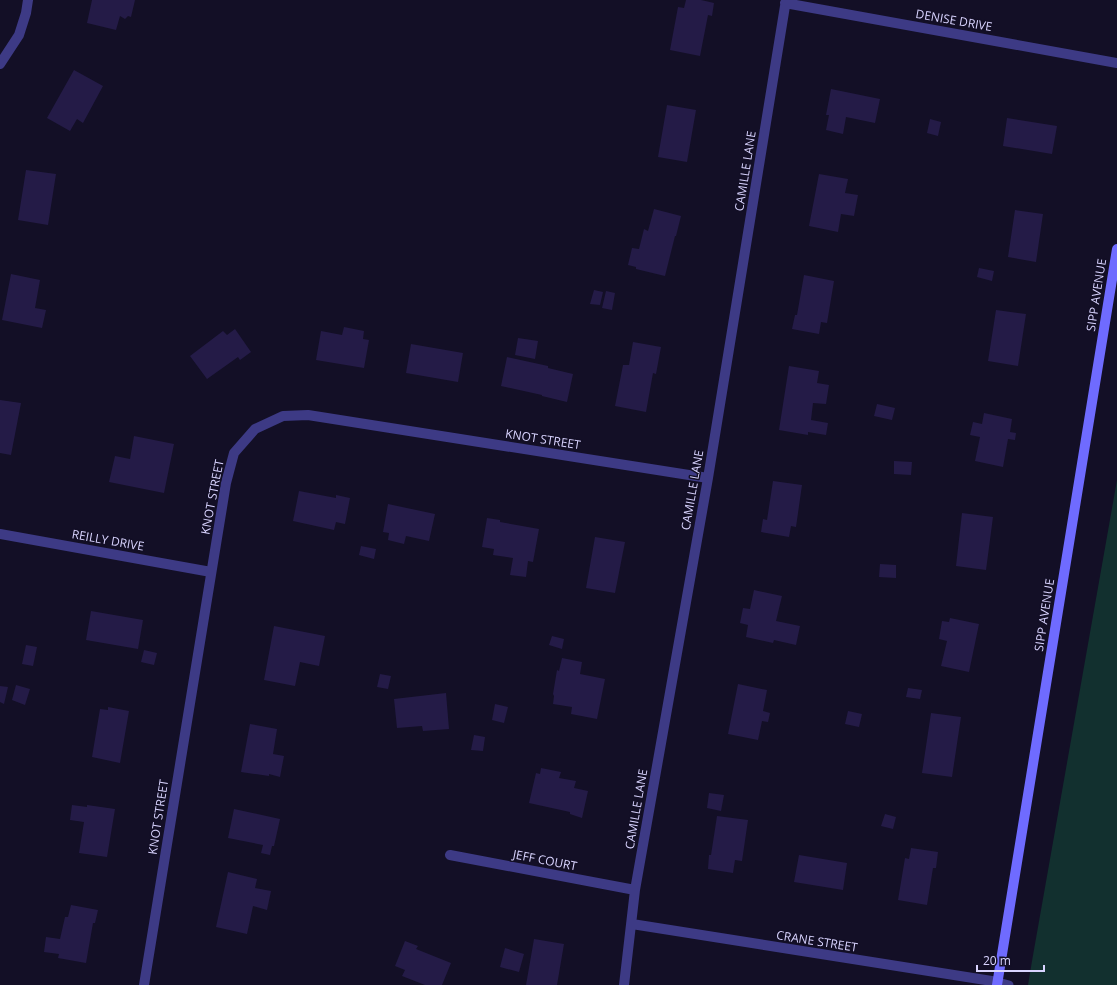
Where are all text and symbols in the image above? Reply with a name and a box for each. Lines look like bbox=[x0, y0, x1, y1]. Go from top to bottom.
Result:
street label: DENISE DRIVE bbox=[914, 5, 994, 35]
street label: CAMILLE LANE bbox=[730, 130, 760, 212]
street label: SIPP AVENUE bbox=[1082, 257, 1110, 333]
street label: KNOT STREET bbox=[504, 425, 582, 453]
street label: CAMILLE LANE bbox=[677, 449, 707, 531]
street label: KNOT STREET bbox=[196, 458, 228, 536]
street label: REILLY DRIVE bbox=[71, 525, 145, 555]
street label: SIPP AVENUE bbox=[1030, 577, 1058, 653]
street label: CAMILLE LANE bbox=[621, 768, 651, 850]
street label: KNOT STREET bbox=[144, 778, 172, 856]
street label: JEFF COURT bbox=[510, 845, 579, 875]
street label: CRANE STREET bbox=[775, 926, 859, 956]
scale bar bbox=[977, 947, 1044, 973]
text: 20 m bbox=[983, 952, 1011, 969]

